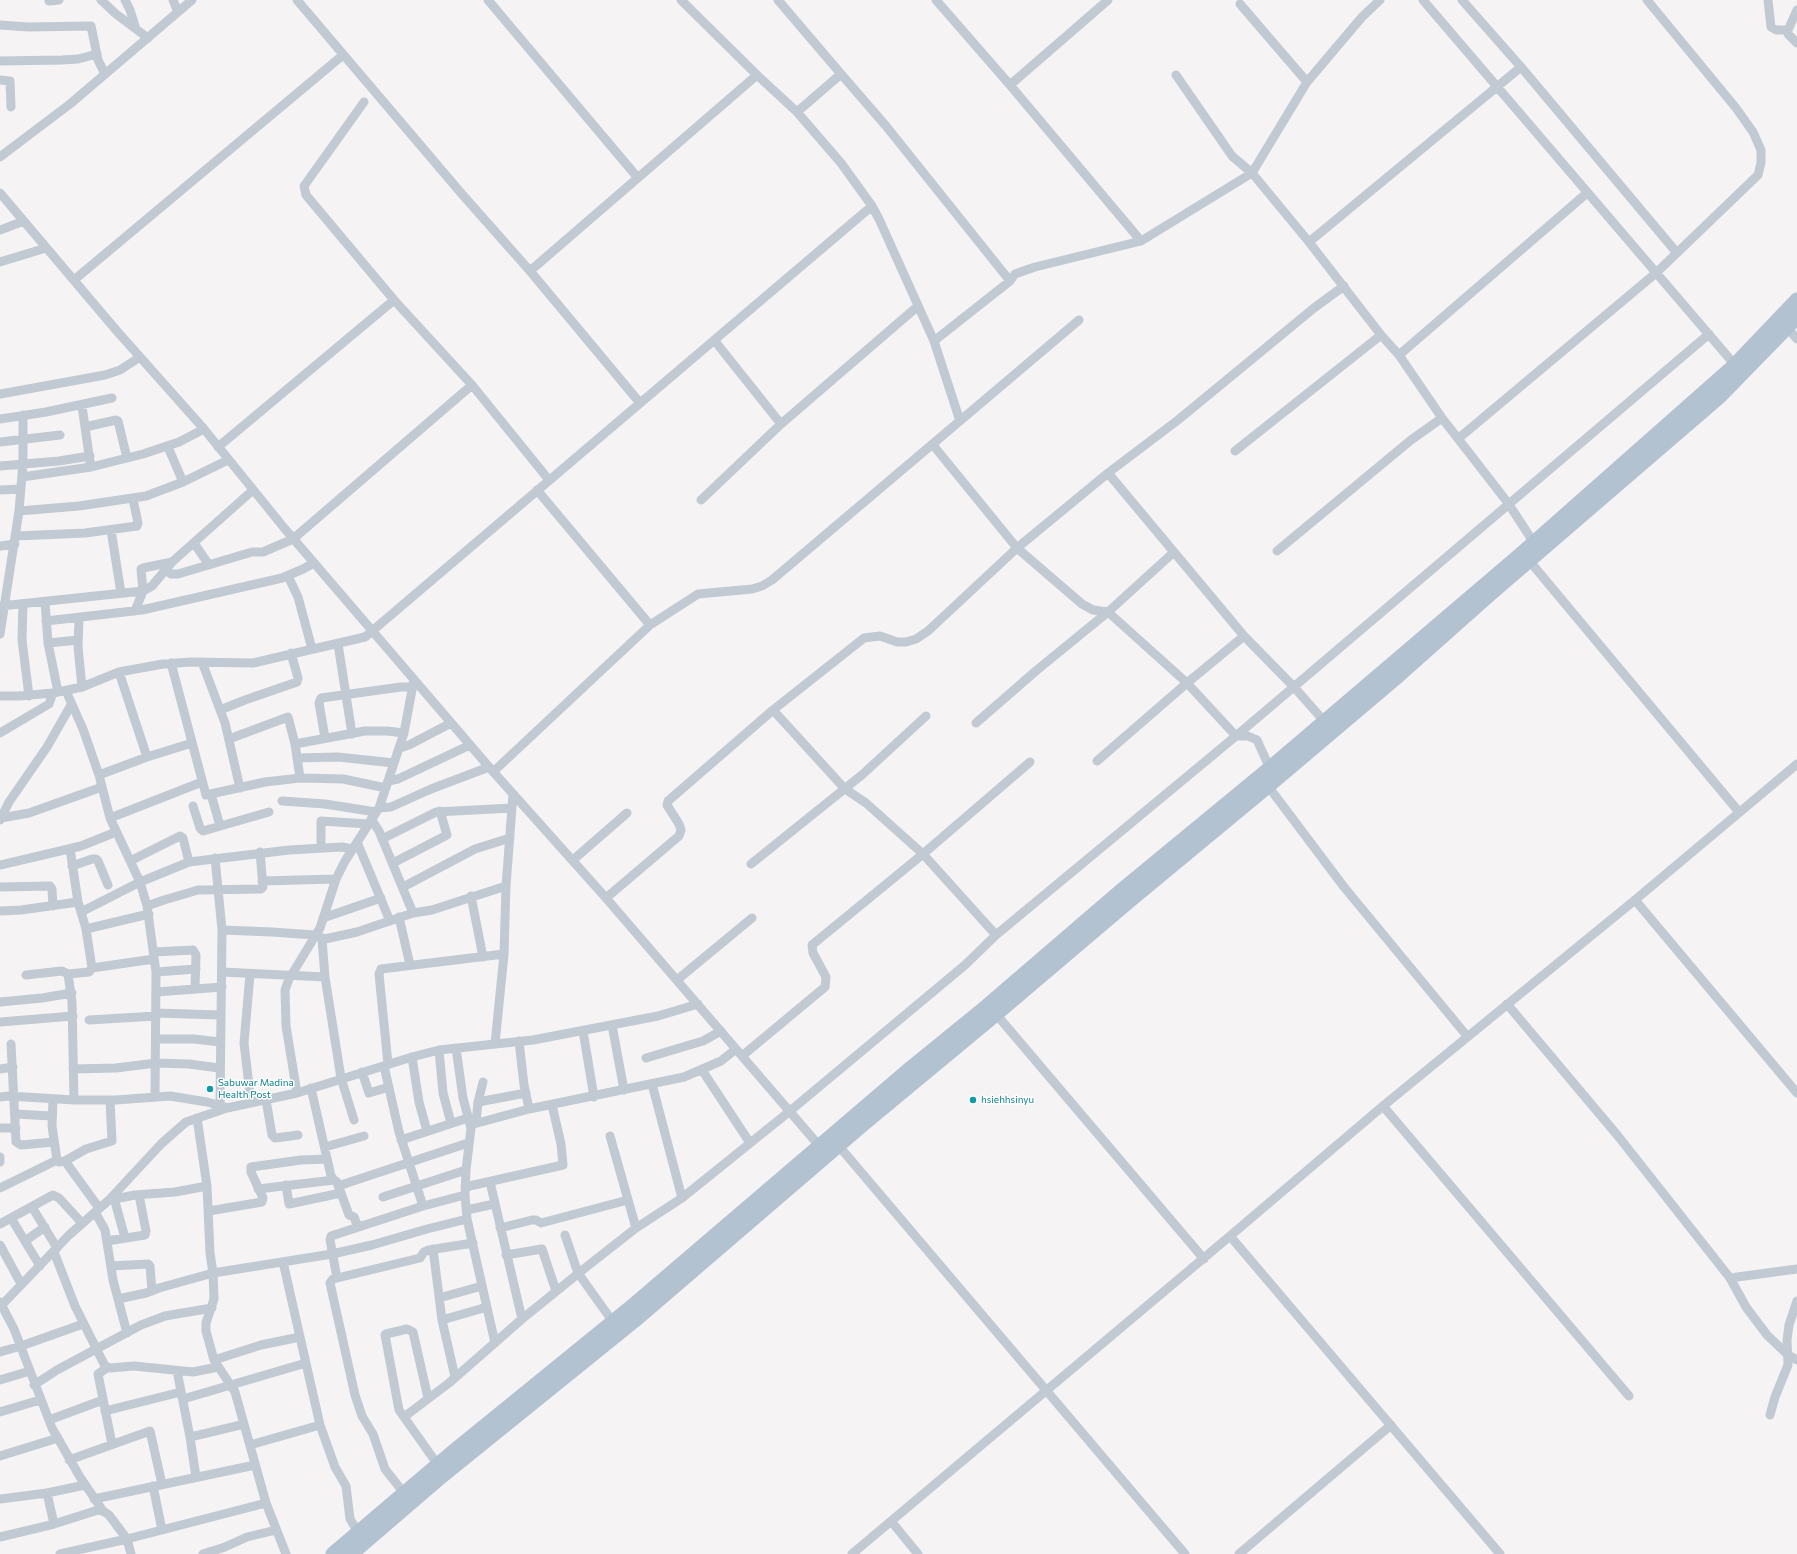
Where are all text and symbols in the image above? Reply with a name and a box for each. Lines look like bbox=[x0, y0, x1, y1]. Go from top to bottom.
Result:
place label: Sabuwar Madina Health Post bbox=[218, 1077, 294, 1100]
marker: Sabuwar Madina Health Post bbox=[205, 1084, 215, 1094]
place label: hsiehhsinyu bbox=[981, 1094, 1034, 1106]
marker: hsiehhsinyu bbox=[968, 1095, 978, 1105]

